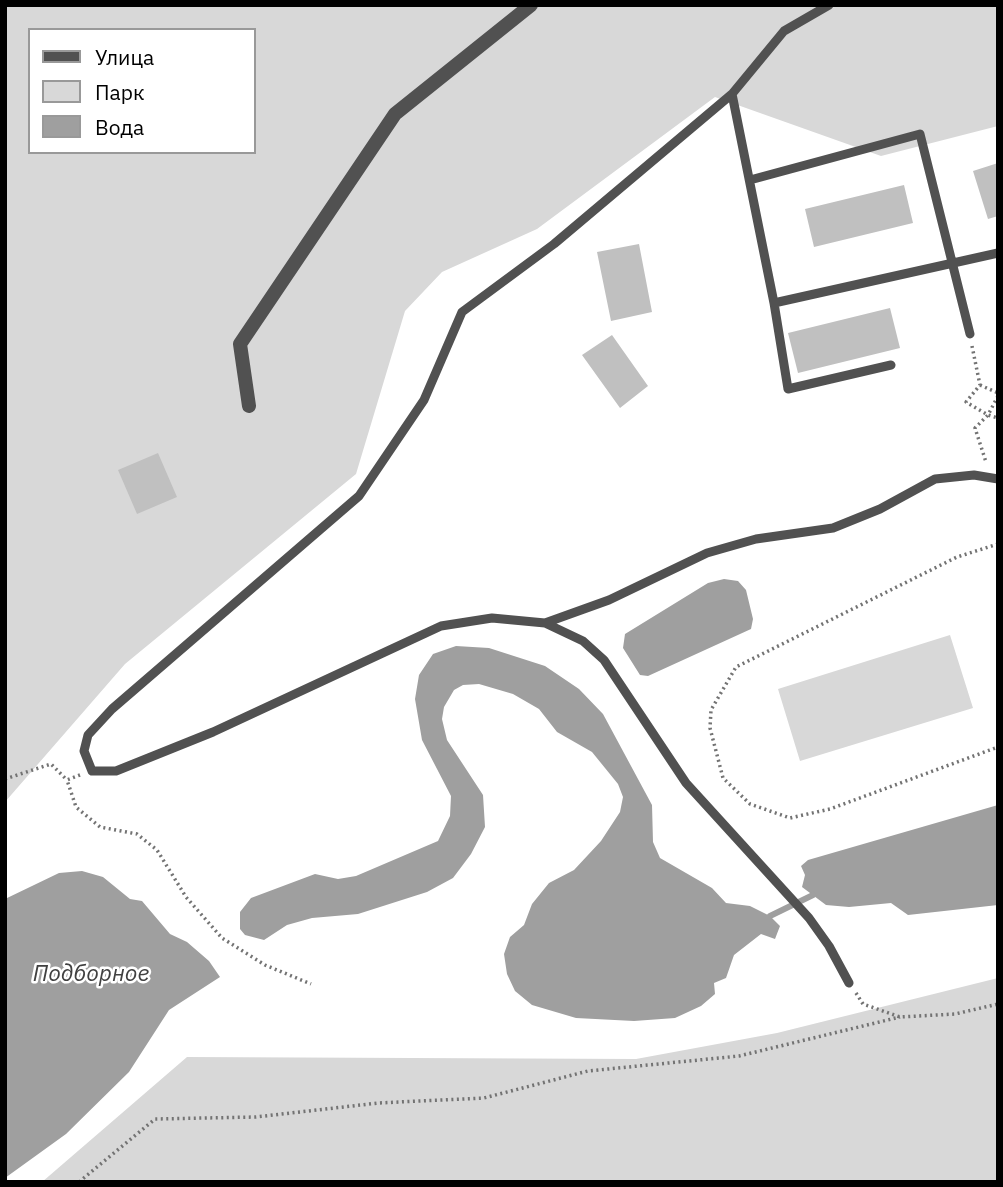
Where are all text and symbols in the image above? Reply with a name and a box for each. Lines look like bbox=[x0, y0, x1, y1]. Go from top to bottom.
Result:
legend bbox=[28, 28, 256, 154]
text: Улица bbox=[95, 43, 154, 71]
text: Парк bbox=[95, 78, 145, 106]
text: Вода bbox=[95, 113, 144, 141]
water label: Подборное bbox=[33, 960, 149, 988]

